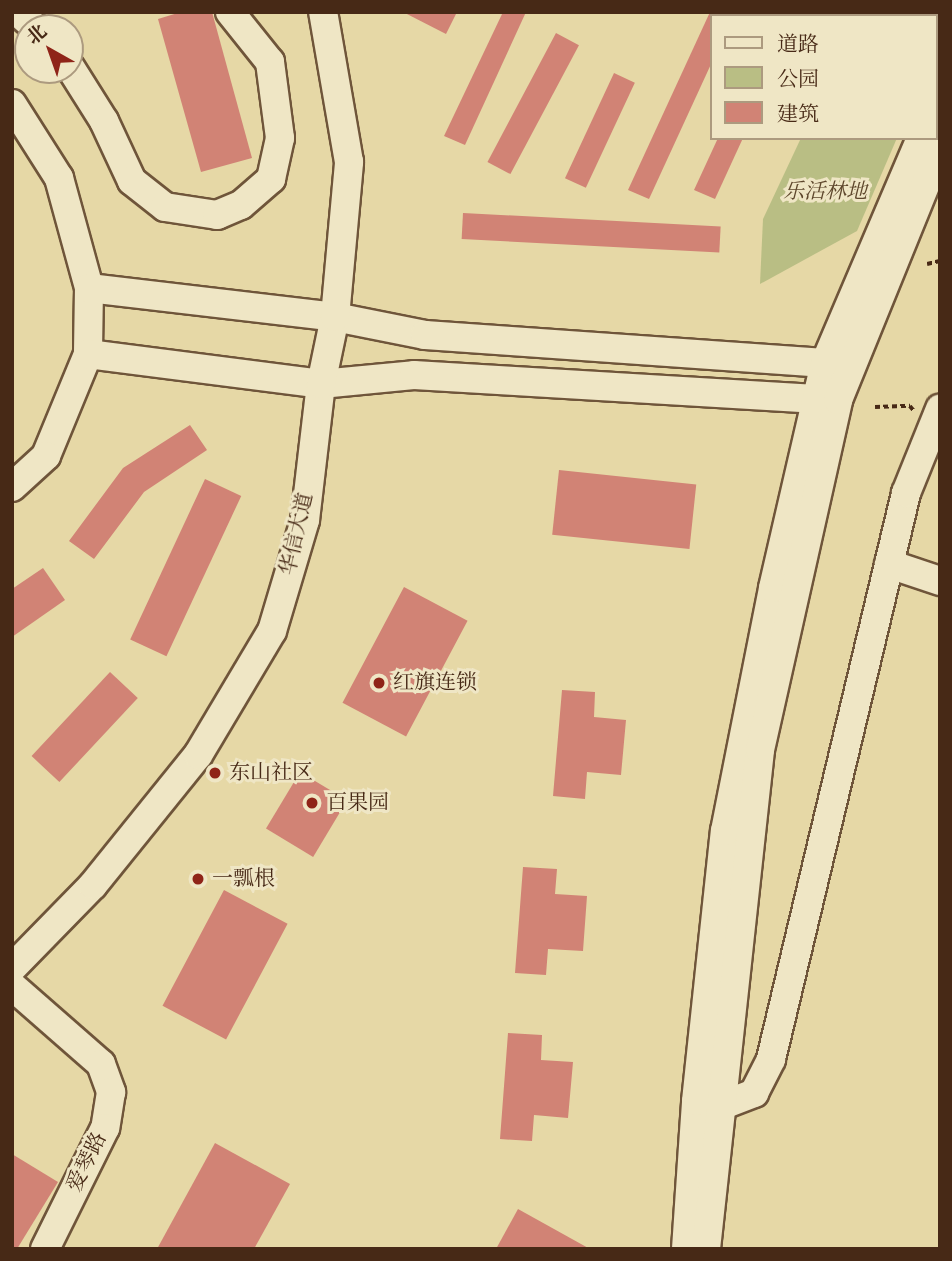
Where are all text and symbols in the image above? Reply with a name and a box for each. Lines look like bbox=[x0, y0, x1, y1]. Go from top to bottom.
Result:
north arrow bbox=[14, 14, 84, 84]
legend bbox=[710, 14, 938, 140]
text: 北 bbox=[21, 18, 52, 51]
text: 道路 bbox=[777, 30, 819, 59]
text: 公园 bbox=[777, 65, 819, 94]
text: 建筑 bbox=[777, 100, 819, 129]
park label: 乐活林地 bbox=[783, 179, 867, 205]
street label: 华信大道 bbox=[275, 490, 319, 578]
place label: 红旗连锁 bbox=[393, 670, 477, 696]
marker: 红旗连锁 bbox=[371, 675, 387, 691]
place label: 东山社区 bbox=[229, 760, 313, 786]
marker: 东山社区 bbox=[207, 765, 223, 781]
place label: 百果园 bbox=[326, 790, 389, 816]
marker: 百果园 bbox=[304, 795, 320, 811]
place label: 一瓢根 bbox=[212, 866, 275, 892]
marker: 一瓢根 bbox=[190, 871, 206, 887]
street label: 爱琴路 bbox=[62, 1128, 112, 1196]

